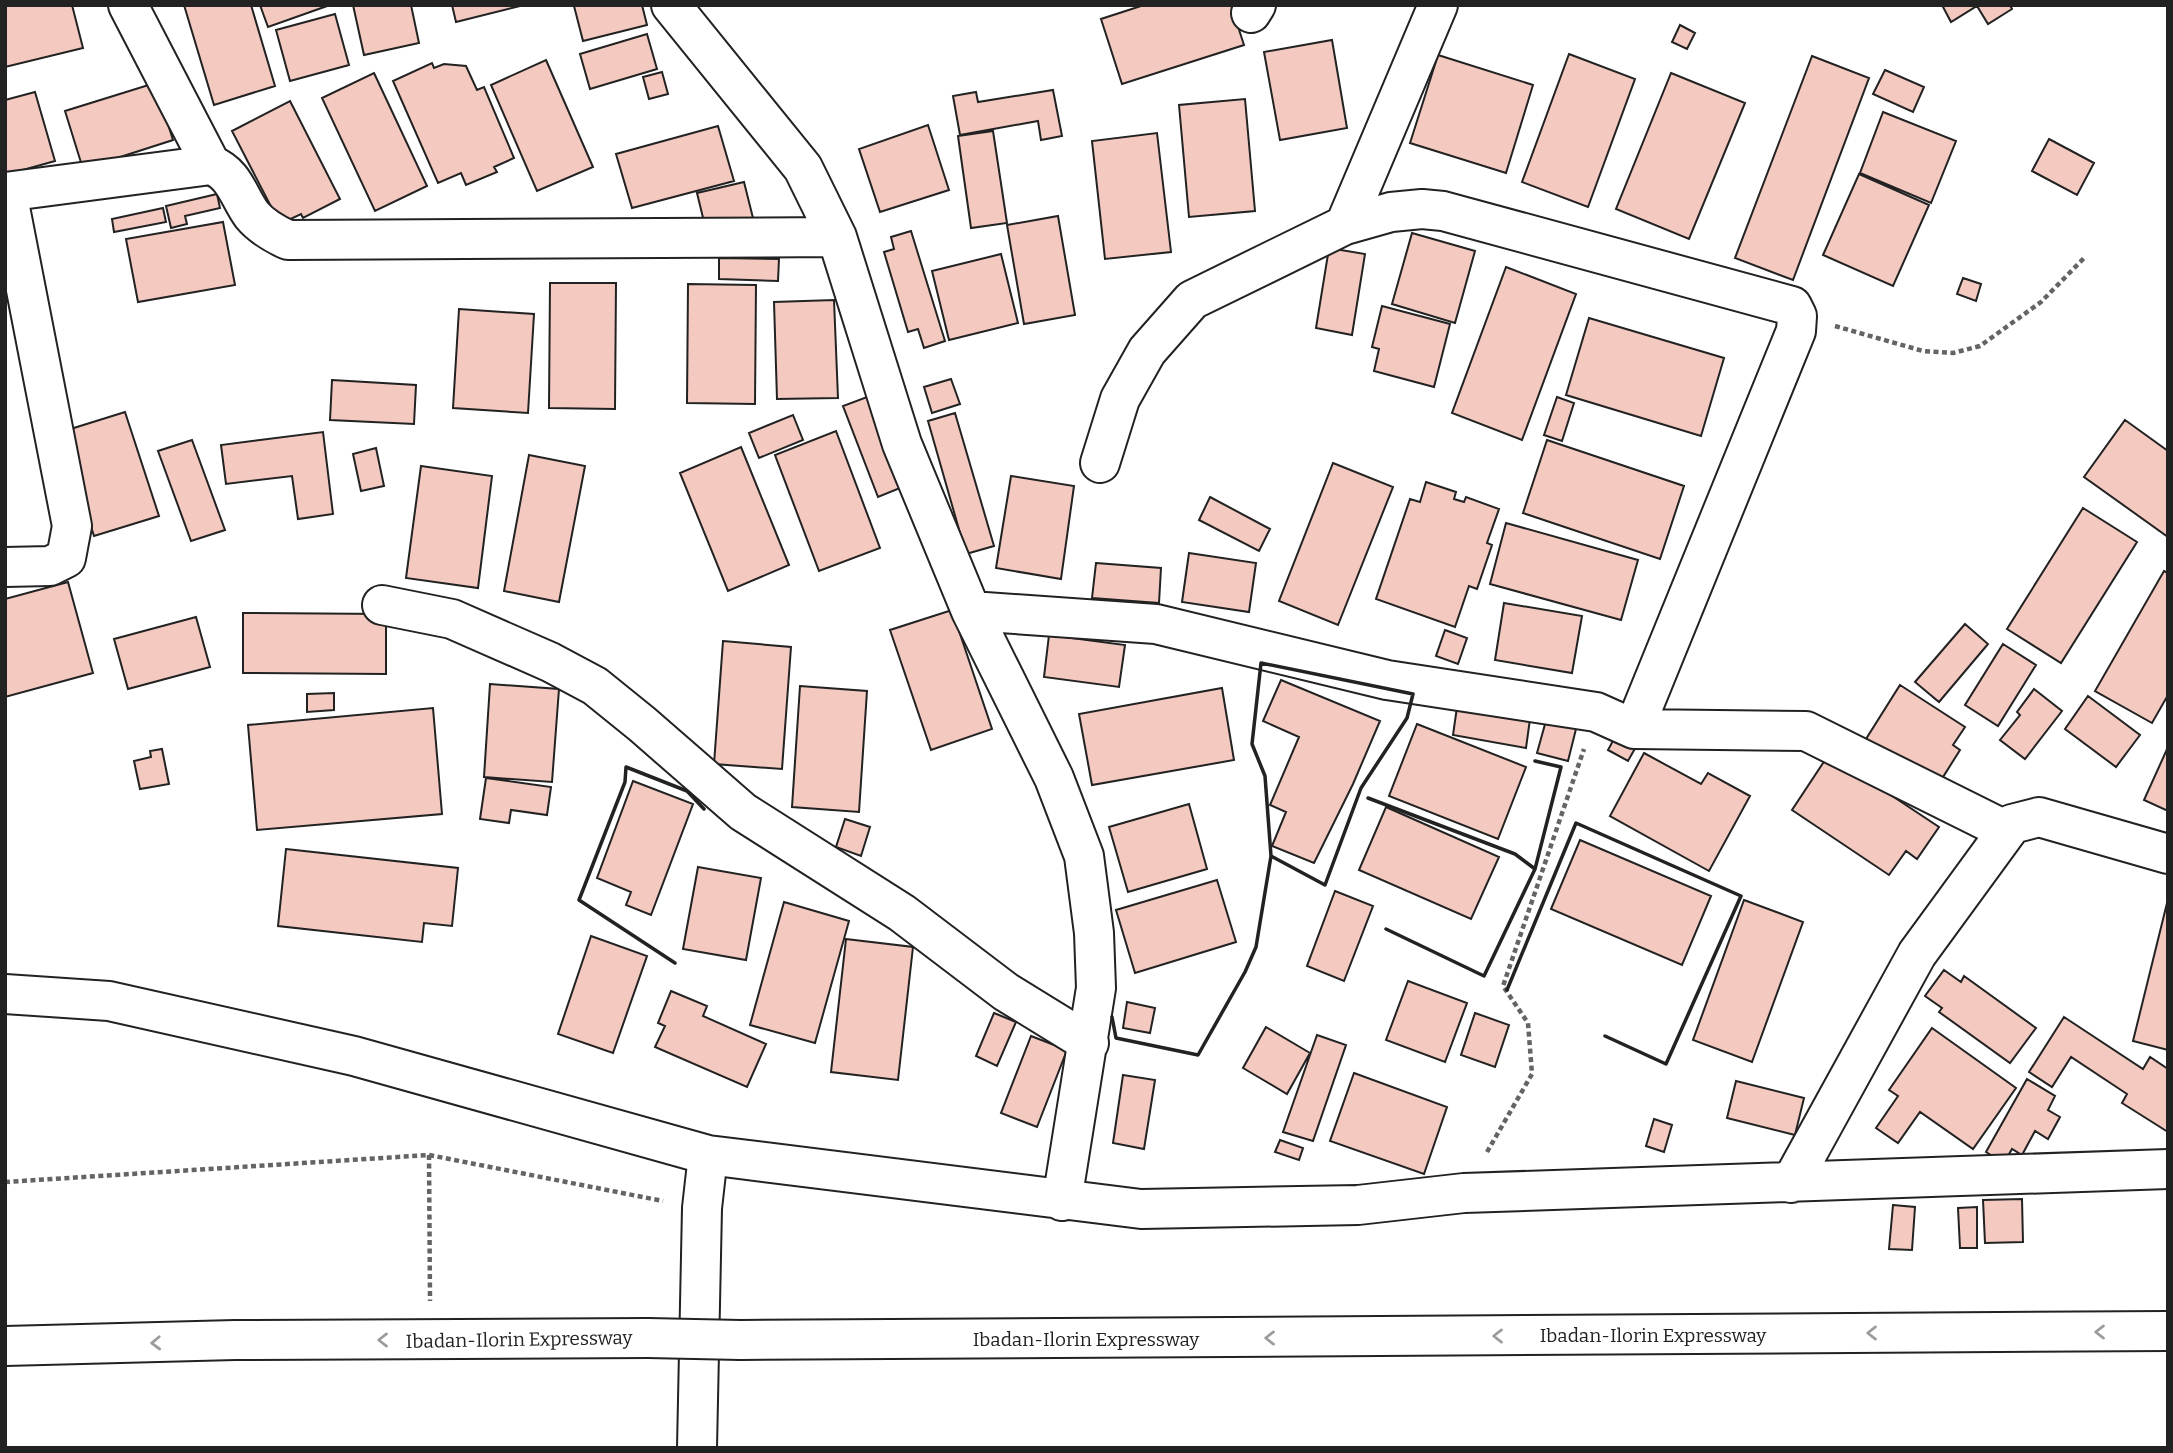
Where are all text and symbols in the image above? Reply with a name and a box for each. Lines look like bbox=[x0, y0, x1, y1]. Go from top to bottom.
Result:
street label: Ibadan-Ilorin Expressway bbox=[1540, 1324, 1767, 1347]
one-way arrow bbox=[2094, 1324, 2104, 1340]
one-way arrow bbox=[1866, 1325, 1877, 1341]
street label: Ibadan-Ilorin Expressway bbox=[405, 1326, 633, 1353]
street label: Ibadan-Ilorin Expressway bbox=[973, 1328, 1200, 1351]
one-way arrow bbox=[1492, 1328, 1502, 1344]
one-way arrow bbox=[1264, 1330, 1275, 1346]
one-way arrow bbox=[378, 1332, 388, 1348]
one-way arrow bbox=[150, 1335, 161, 1350]

